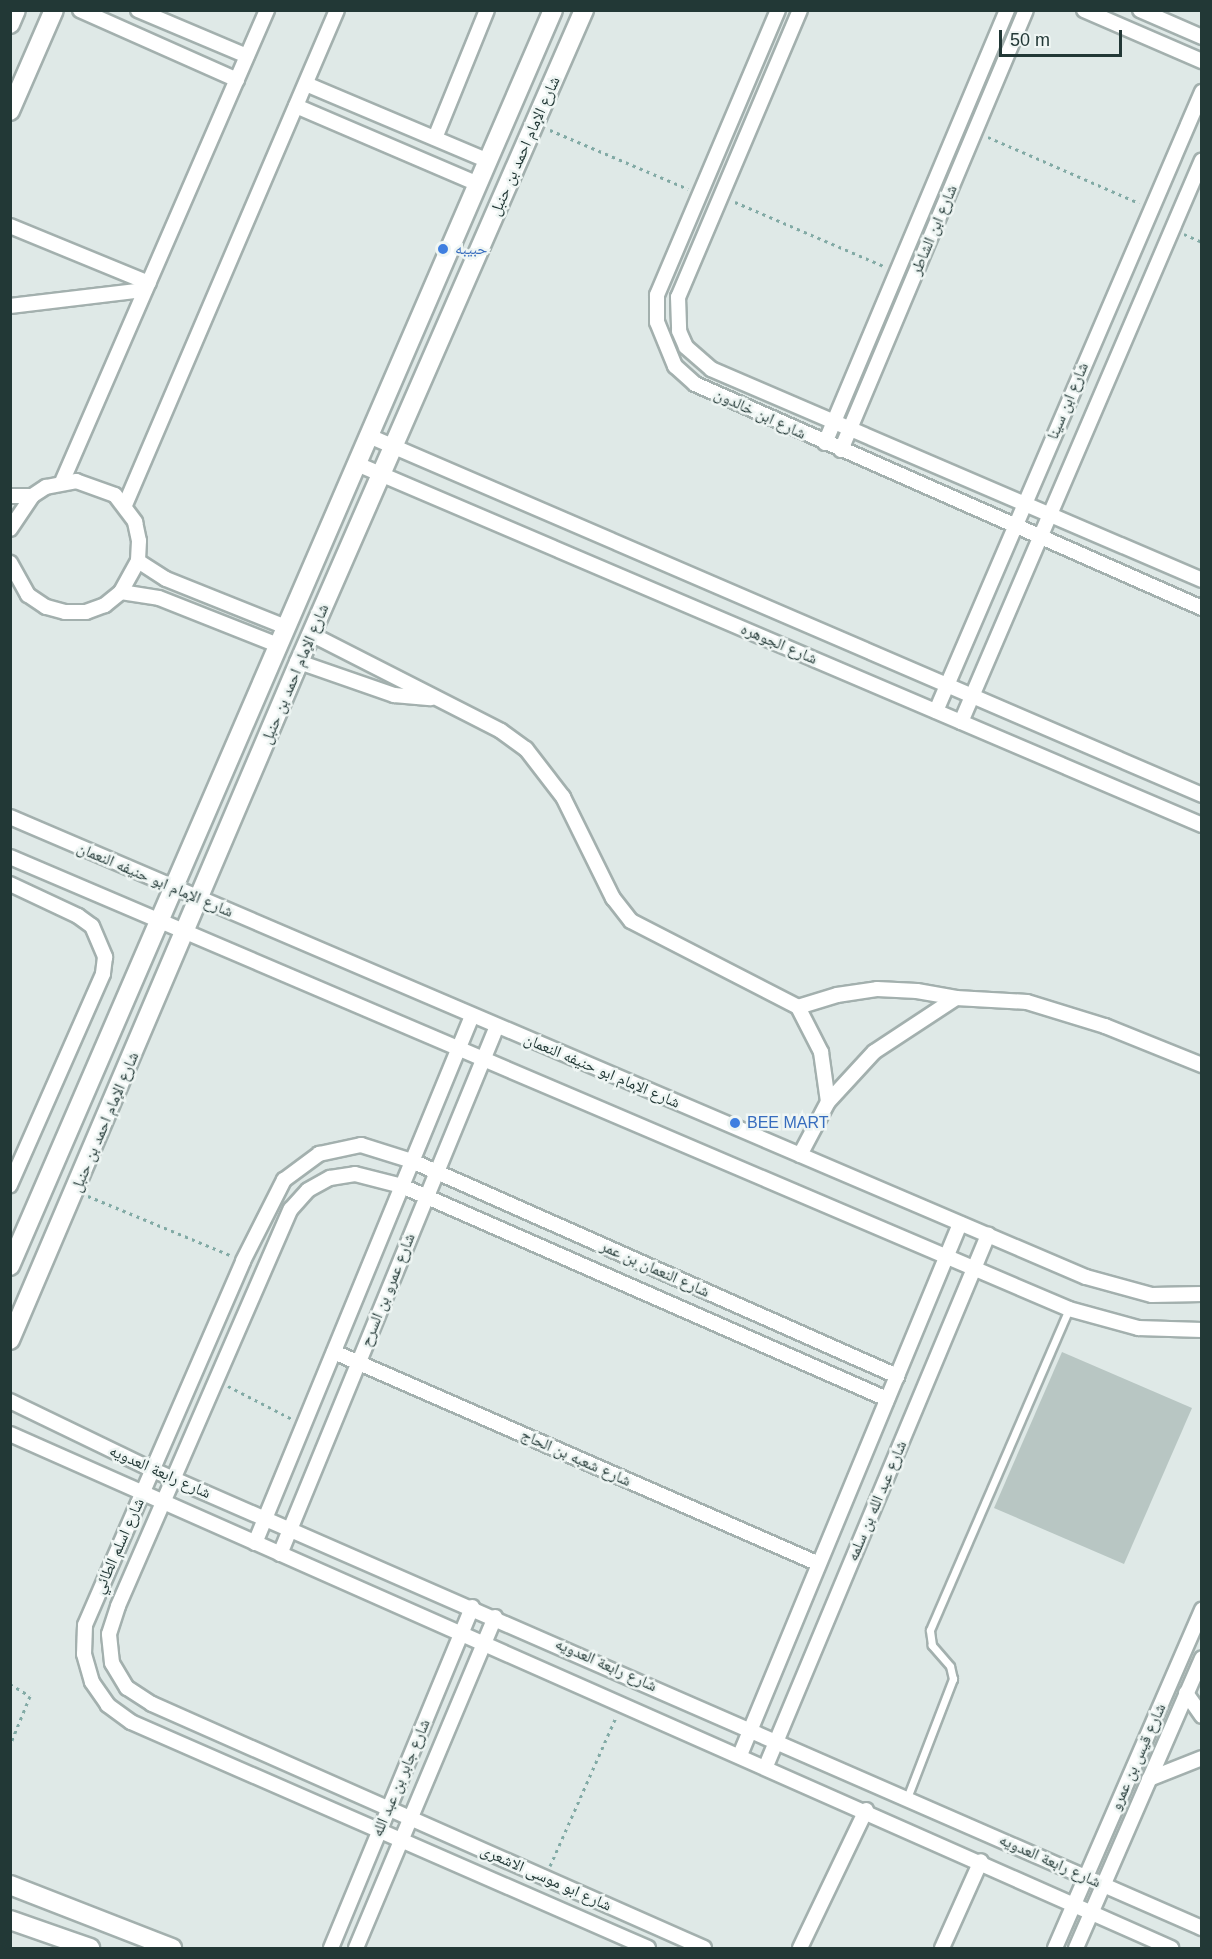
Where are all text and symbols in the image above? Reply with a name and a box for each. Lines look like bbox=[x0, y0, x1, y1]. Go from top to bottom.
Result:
scale bar bbox=[1002, 18, 1125, 56]
text: 50 m bbox=[1010, 30, 1050, 50]
street label: شارع الإمام احمد بن حنبل bbox=[486, 73, 564, 219]
street label: شارع ابن الشاطر bbox=[906, 182, 962, 278]
place label: حبيبه bbox=[455, 239, 488, 259]
marker: حبيبه bbox=[436, 242, 450, 256]
street label: شارع ابن سينا bbox=[1043, 360, 1093, 442]
street label: شارع ابن خالدون bbox=[711, 384, 809, 444]
street label: شارع الإمام احمد بن حنبل bbox=[257, 601, 333, 747]
street label: شارع الجوهره bbox=[738, 619, 820, 669]
street label: شارع الإمام ابو حنيفه النعمان bbox=[74, 838, 236, 922]
street label: شارع الإمام ابو حنيفه النعمان bbox=[521, 1029, 683, 1113]
street label: شارع الإمام احمد بن حنبل bbox=[67, 1049, 143, 1195]
place label: BEE MART bbox=[747, 1113, 828, 1133]
marker: BEE MART bbox=[728, 1116, 742, 1130]
street label: شارع عمرو بن السرح bbox=[357, 1230, 419, 1350]
street label: شارع النعمان بن عمر bbox=[598, 1236, 712, 1302]
street label: شارع شعبه بن الحاج bbox=[518, 1425, 634, 1491]
street label: شارع عبد الله بن سلمه bbox=[843, 1438, 911, 1564]
street label: شارع رابعة العدويه bbox=[106, 1441, 214, 1503]
street label: شارع اسلم الطائي bbox=[89, 1495, 149, 1597]
street label: شارع رابعة العدويه bbox=[552, 1634, 660, 1696]
street label: شارع قيس بن عمرو bbox=[1106, 1701, 1170, 1813]
street label: شارع جابر بن عبد الله bbox=[368, 1716, 434, 1840]
street label: شارع رابعة العدويه bbox=[996, 1830, 1104, 1892]
street label: شارع ابو موسى الاشعرى bbox=[478, 1840, 614, 1916]

